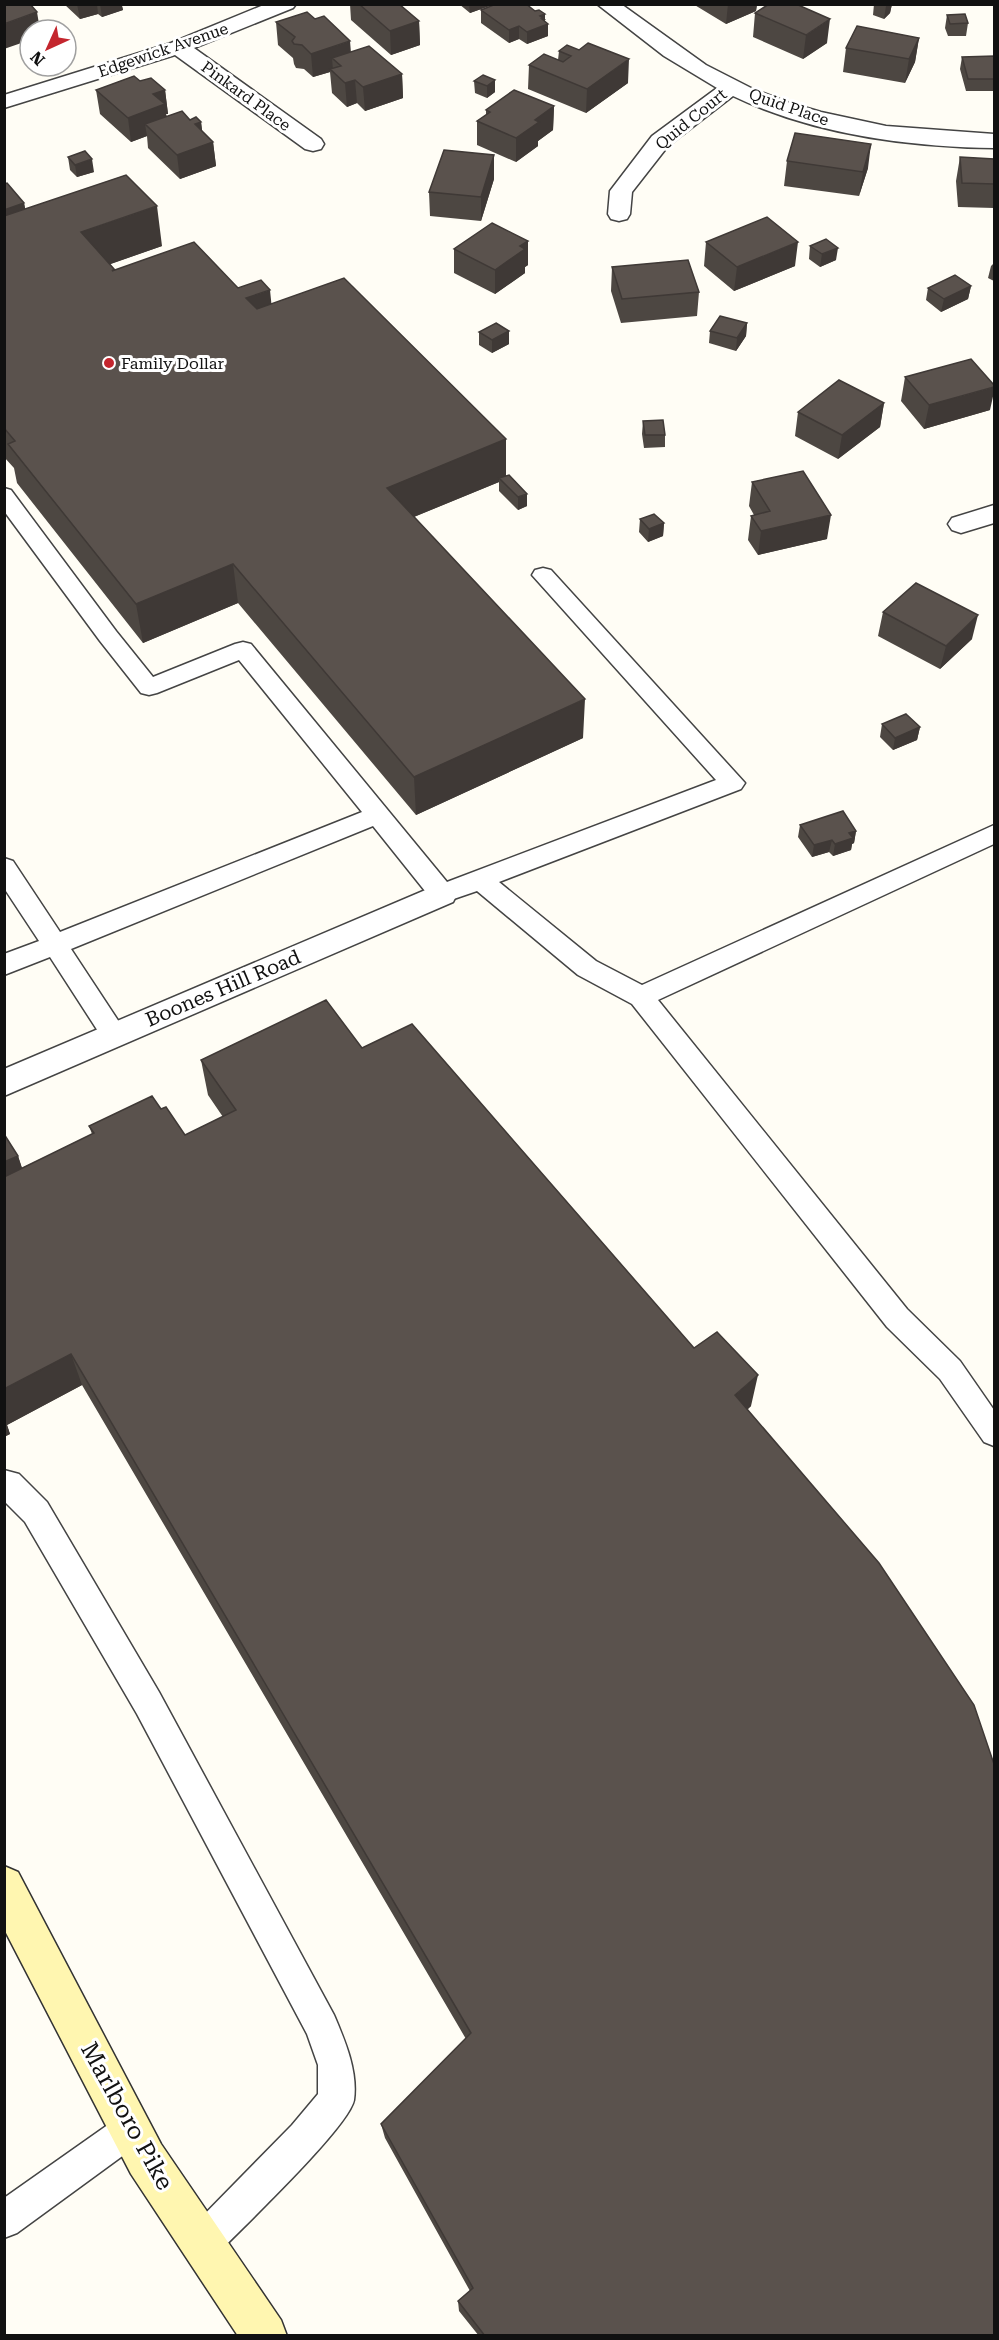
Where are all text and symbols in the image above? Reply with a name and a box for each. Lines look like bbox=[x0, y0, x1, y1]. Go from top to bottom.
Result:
north arrow bbox=[18, 18, 78, 78]
street label: Edgewick Avenue bbox=[95, 19, 231, 81]
text: N bbox=[27, 47, 49, 69]
street label: Pinkard Place bbox=[198, 57, 295, 135]
street label: Quid Court bbox=[652, 84, 731, 154]
street label: Quid Place bbox=[746, 84, 832, 130]
place label: Family Dollar bbox=[121, 354, 224, 373]
marker: Family Dollar bbox=[102, 356, 116, 370]
street label: Boones Hill Road bbox=[142, 944, 304, 1031]
street label: Marlboro Pike bbox=[75, 2037, 179, 2195]

